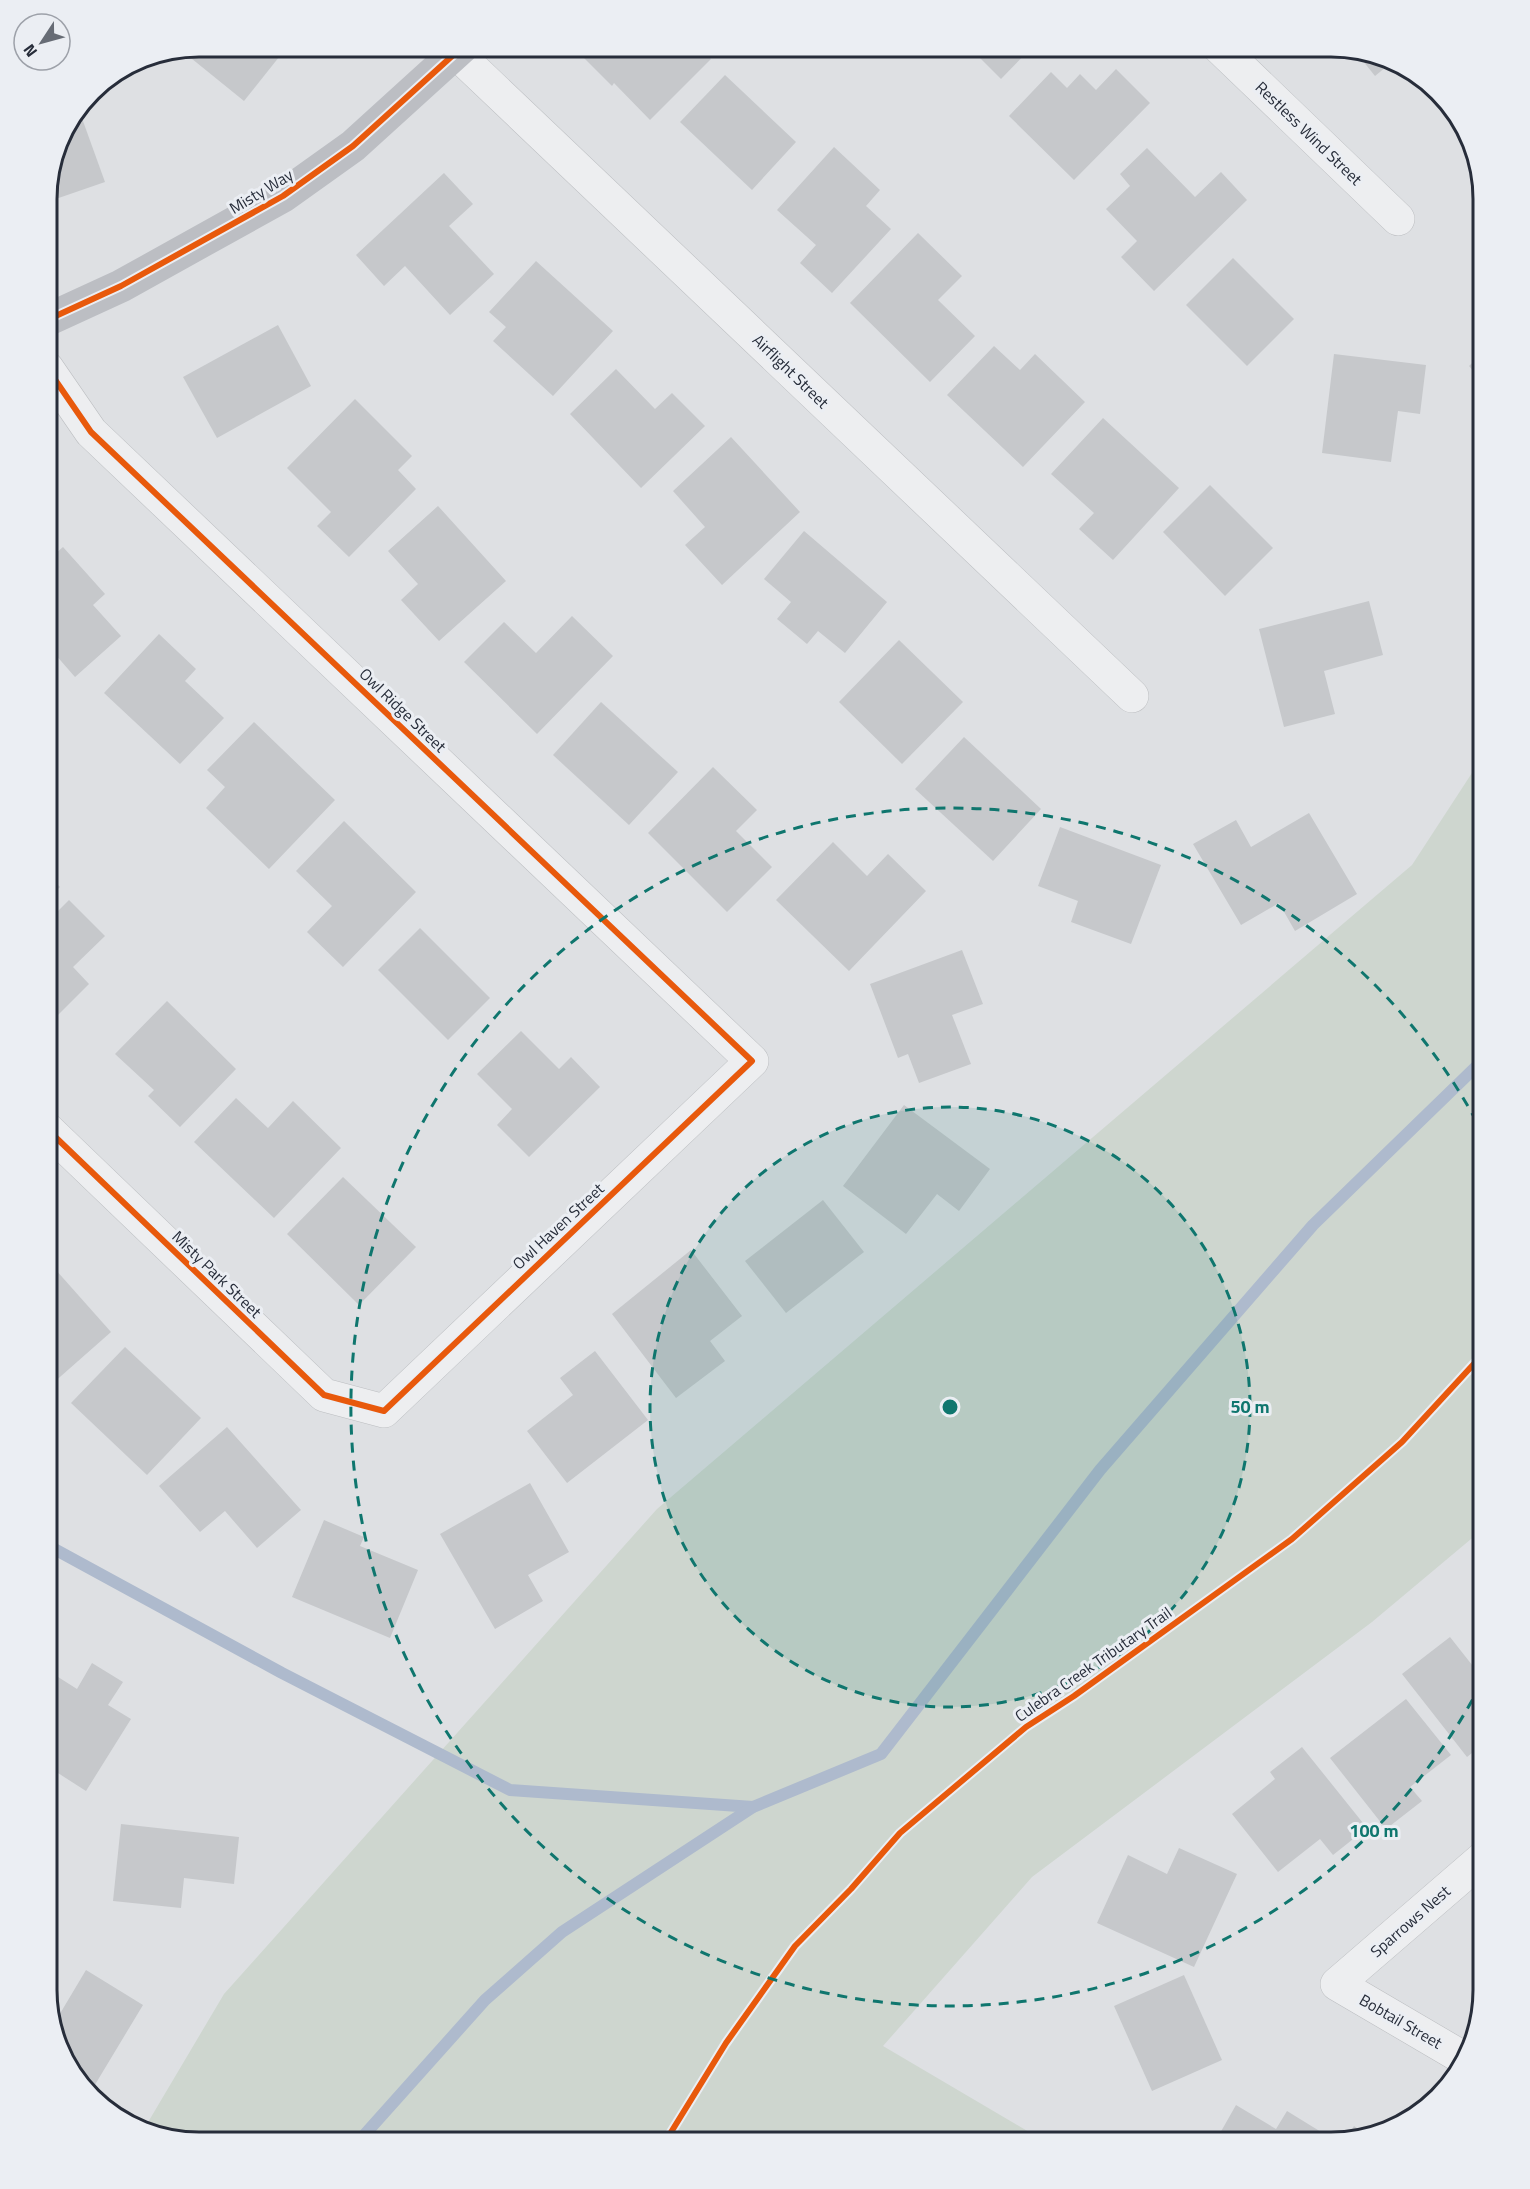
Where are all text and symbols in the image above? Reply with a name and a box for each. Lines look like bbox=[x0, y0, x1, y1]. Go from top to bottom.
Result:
north arrow bbox=[12, 12, 72, 72]
text: N bbox=[17, 39, 43, 62]
street label: Restless Wind Street bbox=[1250, 76, 1368, 191]
street label: Misty Way bbox=[224, 162, 298, 220]
street label: Airflight Street bbox=[747, 328, 835, 414]
street label: Owl Ridge Street bbox=[354, 662, 452, 758]
street label: Owl Haven Street bbox=[507, 1177, 610, 1275]
street label: Misty Park Street bbox=[167, 1225, 268, 1323]
text: 50 m bbox=[1230, 1393, 1270, 1420]
centre of rings bbox=[940, 1397, 960, 1417]
street label: Culebra Creek Tributary Trail bbox=[1010, 1601, 1176, 1727]
text: 100 m bbox=[1349, 1817, 1399, 1844]
street label: Sparrows Nest bbox=[1365, 1879, 1456, 1963]
street label: Bobtail Street bbox=[1355, 1988, 1447, 2055]

